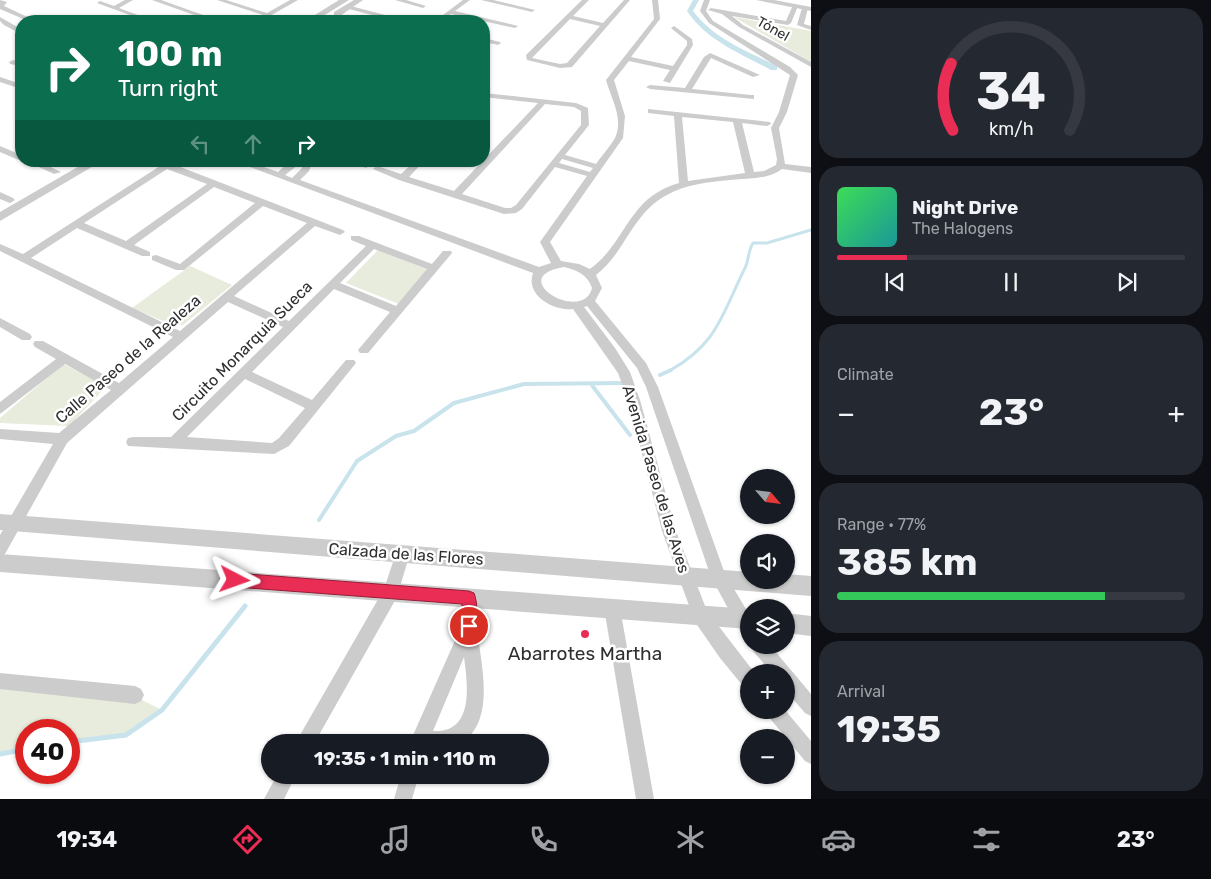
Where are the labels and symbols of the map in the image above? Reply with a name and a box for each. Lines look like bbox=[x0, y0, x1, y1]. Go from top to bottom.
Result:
street label: Tónel bbox=[754, 13, 792, 45]
street label: Circuito Monarquia Sueca bbox=[168, 277, 316, 425]
street label: Calle Paseo de la Realeza bbox=[51, 291, 205, 427]
street label: Avenida Paseo de las Aves bbox=[618, 383, 694, 575]
north arrow bbox=[740, 469, 795, 524]
street label: Calzada de las Flores bbox=[328, 539, 484, 569]
position arrow bbox=[208, 553, 260, 605]
pin bbox=[448, 605, 490, 647]
marker: Abarrotes Martha bbox=[579, 628, 591, 640]
place label: Abarrotes Martha bbox=[508, 642, 662, 665]
speed limit sign: 40 bbox=[15, 719, 80, 784]

